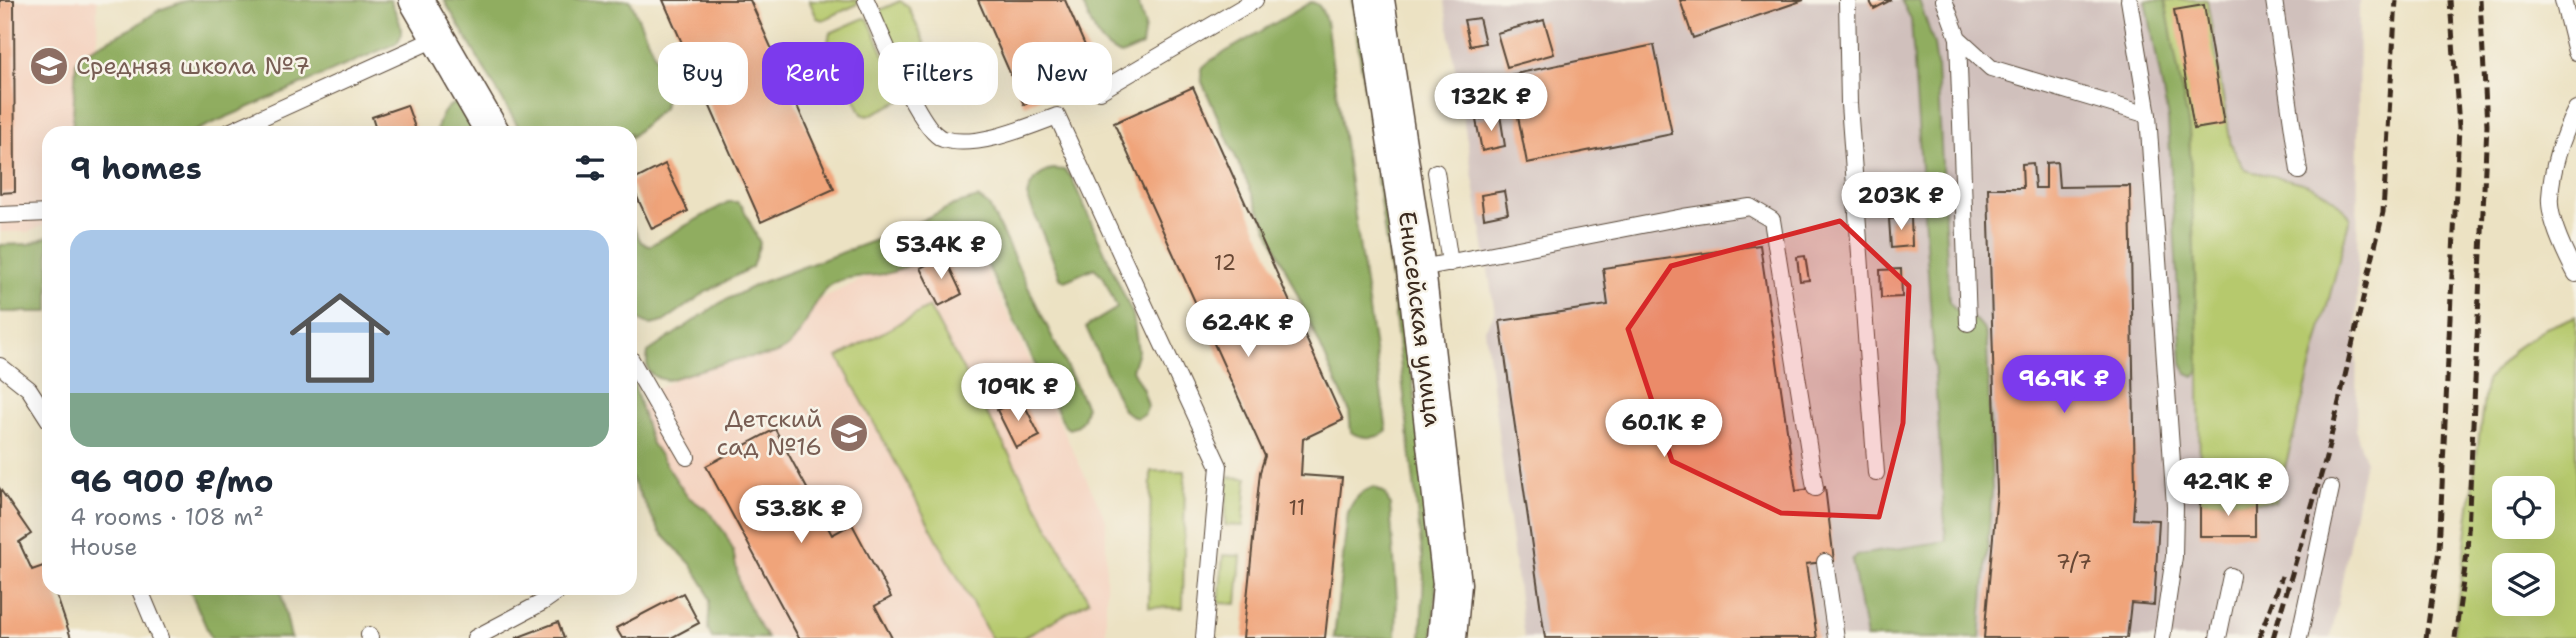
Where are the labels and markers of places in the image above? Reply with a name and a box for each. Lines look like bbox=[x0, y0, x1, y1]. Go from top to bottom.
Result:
school or university icon: Средняя школа №7 bbox=[28, 45, 70, 87]
place label: Средняя школа №7 bbox=[76, 50, 310, 82]
pin: 132K ₽ bbox=[1434, 74, 1548, 133]
pin: 203K ₽ bbox=[1844, 173, 1958, 232]
pin: 53.4K ₽ bbox=[876, 222, 1006, 281]
pin: 62.4K ₽ bbox=[1183, 300, 1313, 359]
pin: 96.9K ₽ bbox=[1999, 356, 2129, 415]
pin: 109K ₽ bbox=[961, 364, 1075, 423]
pin: 60.1K ₽ bbox=[1599, 400, 1729, 459]
place label: Детский сад №16 bbox=[716, 403, 822, 463]
school or university icon: Детский сад №16 bbox=[828, 412, 870, 454]
pin: 42.9K ₽ bbox=[2163, 458, 2293, 518]
pin: 53.8K ₽ bbox=[736, 486, 866, 545]

